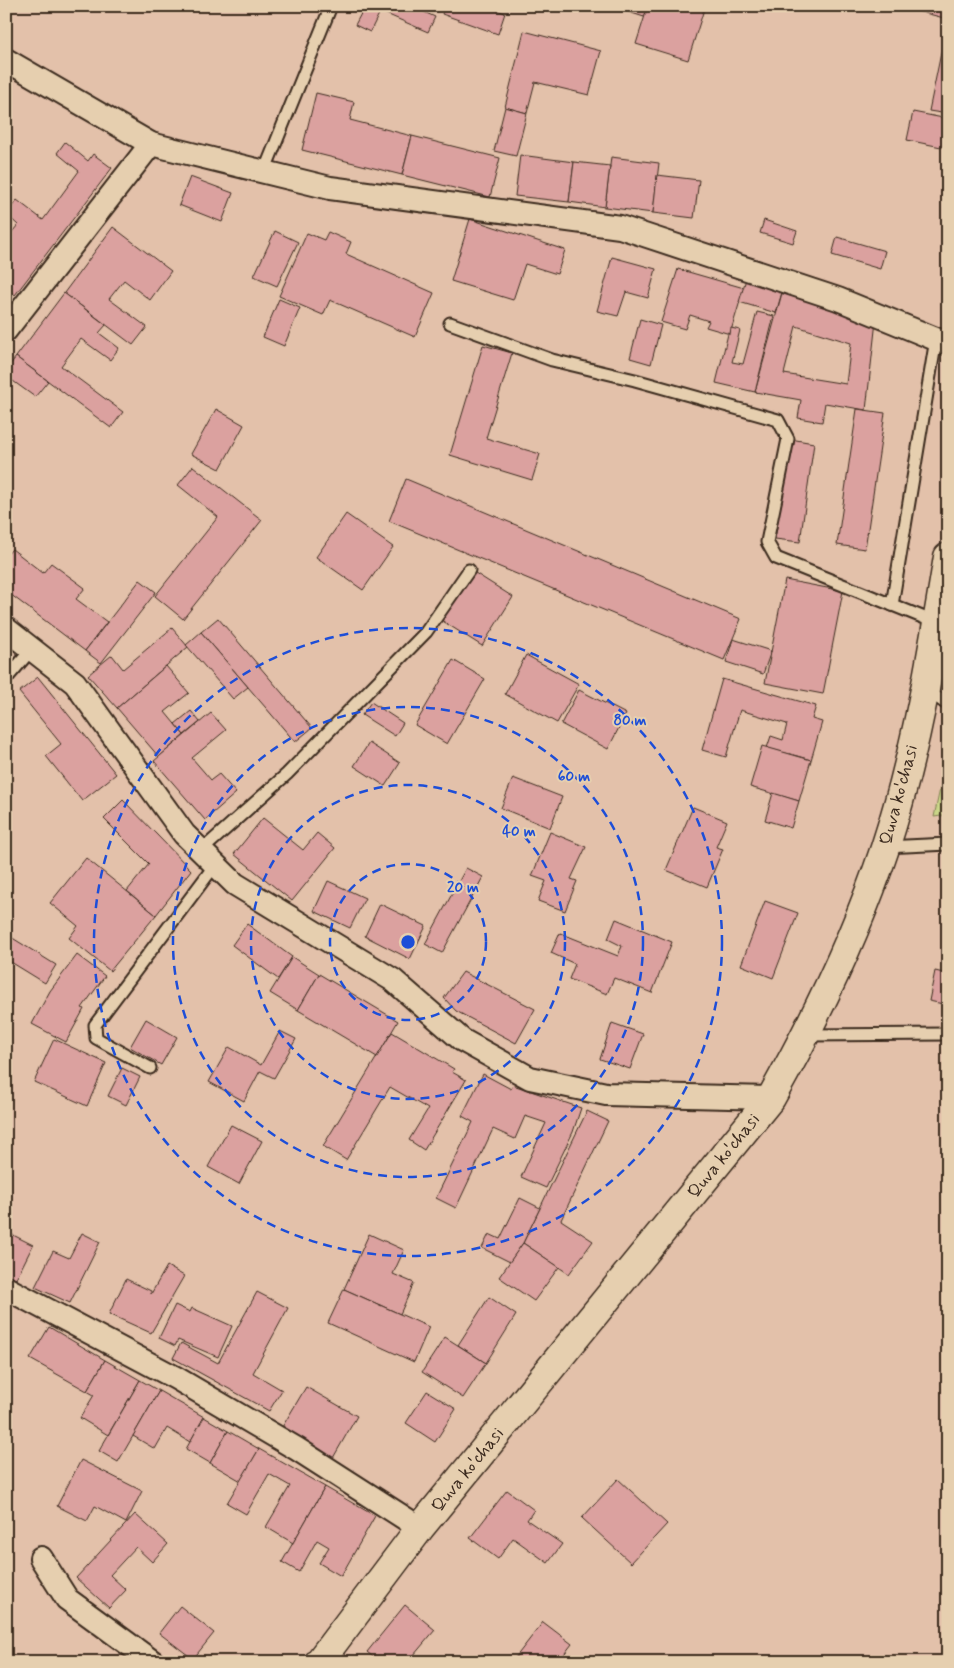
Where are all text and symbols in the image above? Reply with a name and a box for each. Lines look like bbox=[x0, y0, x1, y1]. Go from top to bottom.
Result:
text: 80 m bbox=[613, 711, 647, 731]
street label: Quva ko'chasi bbox=[874, 742, 924, 848]
text: 60 m bbox=[558, 767, 590, 787]
text: 40 m bbox=[502, 822, 536, 842]
text: 20 m bbox=[447, 878, 479, 898]
centre of rings bbox=[399, 933, 417, 951]
street label: Quva ko'chasi bbox=[682, 1108, 766, 1204]
street label: Quva ko'chasi bbox=[426, 1422, 510, 1518]

